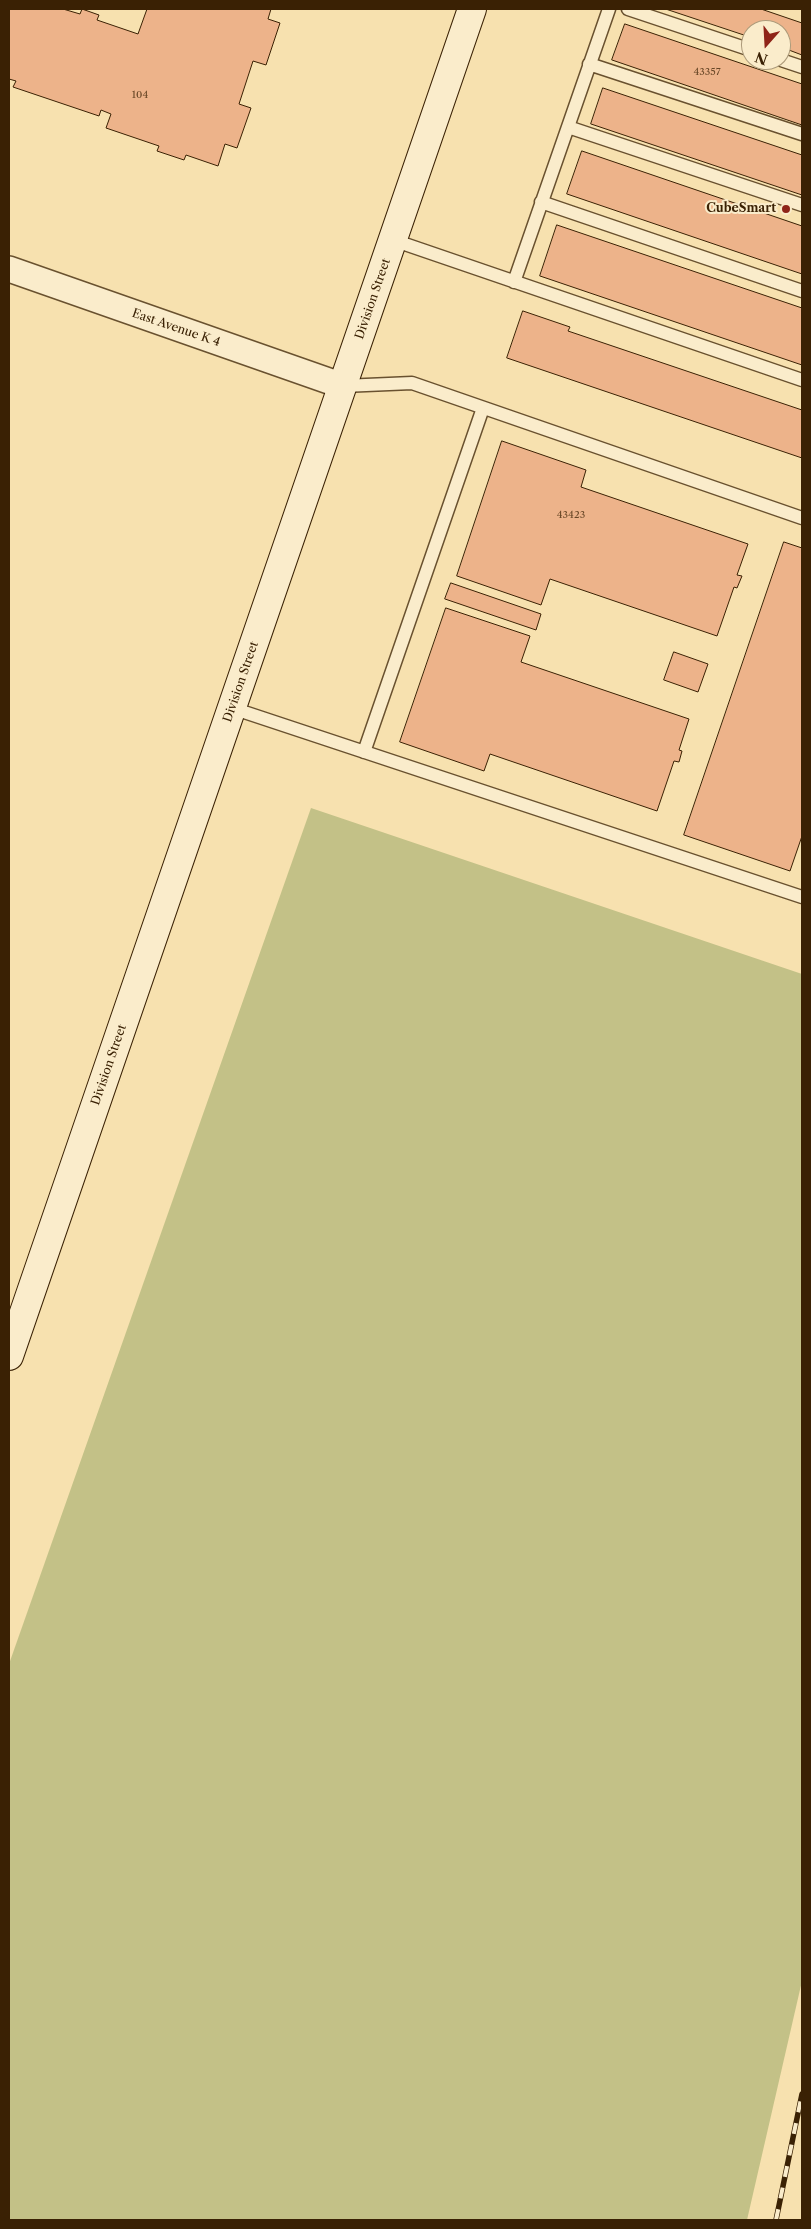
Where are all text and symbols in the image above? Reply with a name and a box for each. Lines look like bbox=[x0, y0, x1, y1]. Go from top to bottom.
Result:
north arrow bbox=[741, 20, 791, 70]
text: N bbox=[753, 48, 770, 69]
house number: 43357 bbox=[693, 66, 721, 78]
house number: 104 bbox=[132, 89, 148, 101]
place label: CubeSmart bbox=[706, 202, 776, 216]
marker: CubeSmart bbox=[780, 203, 792, 215]
street label: Division Street bbox=[352, 257, 394, 341]
street label: East Avenue K 4 bbox=[130, 306, 222, 350]
house number: 43423 bbox=[557, 509, 585, 521]
street label: Division Street bbox=[220, 640, 262, 724]
street label: Division Street bbox=[88, 1023, 130, 1107]

